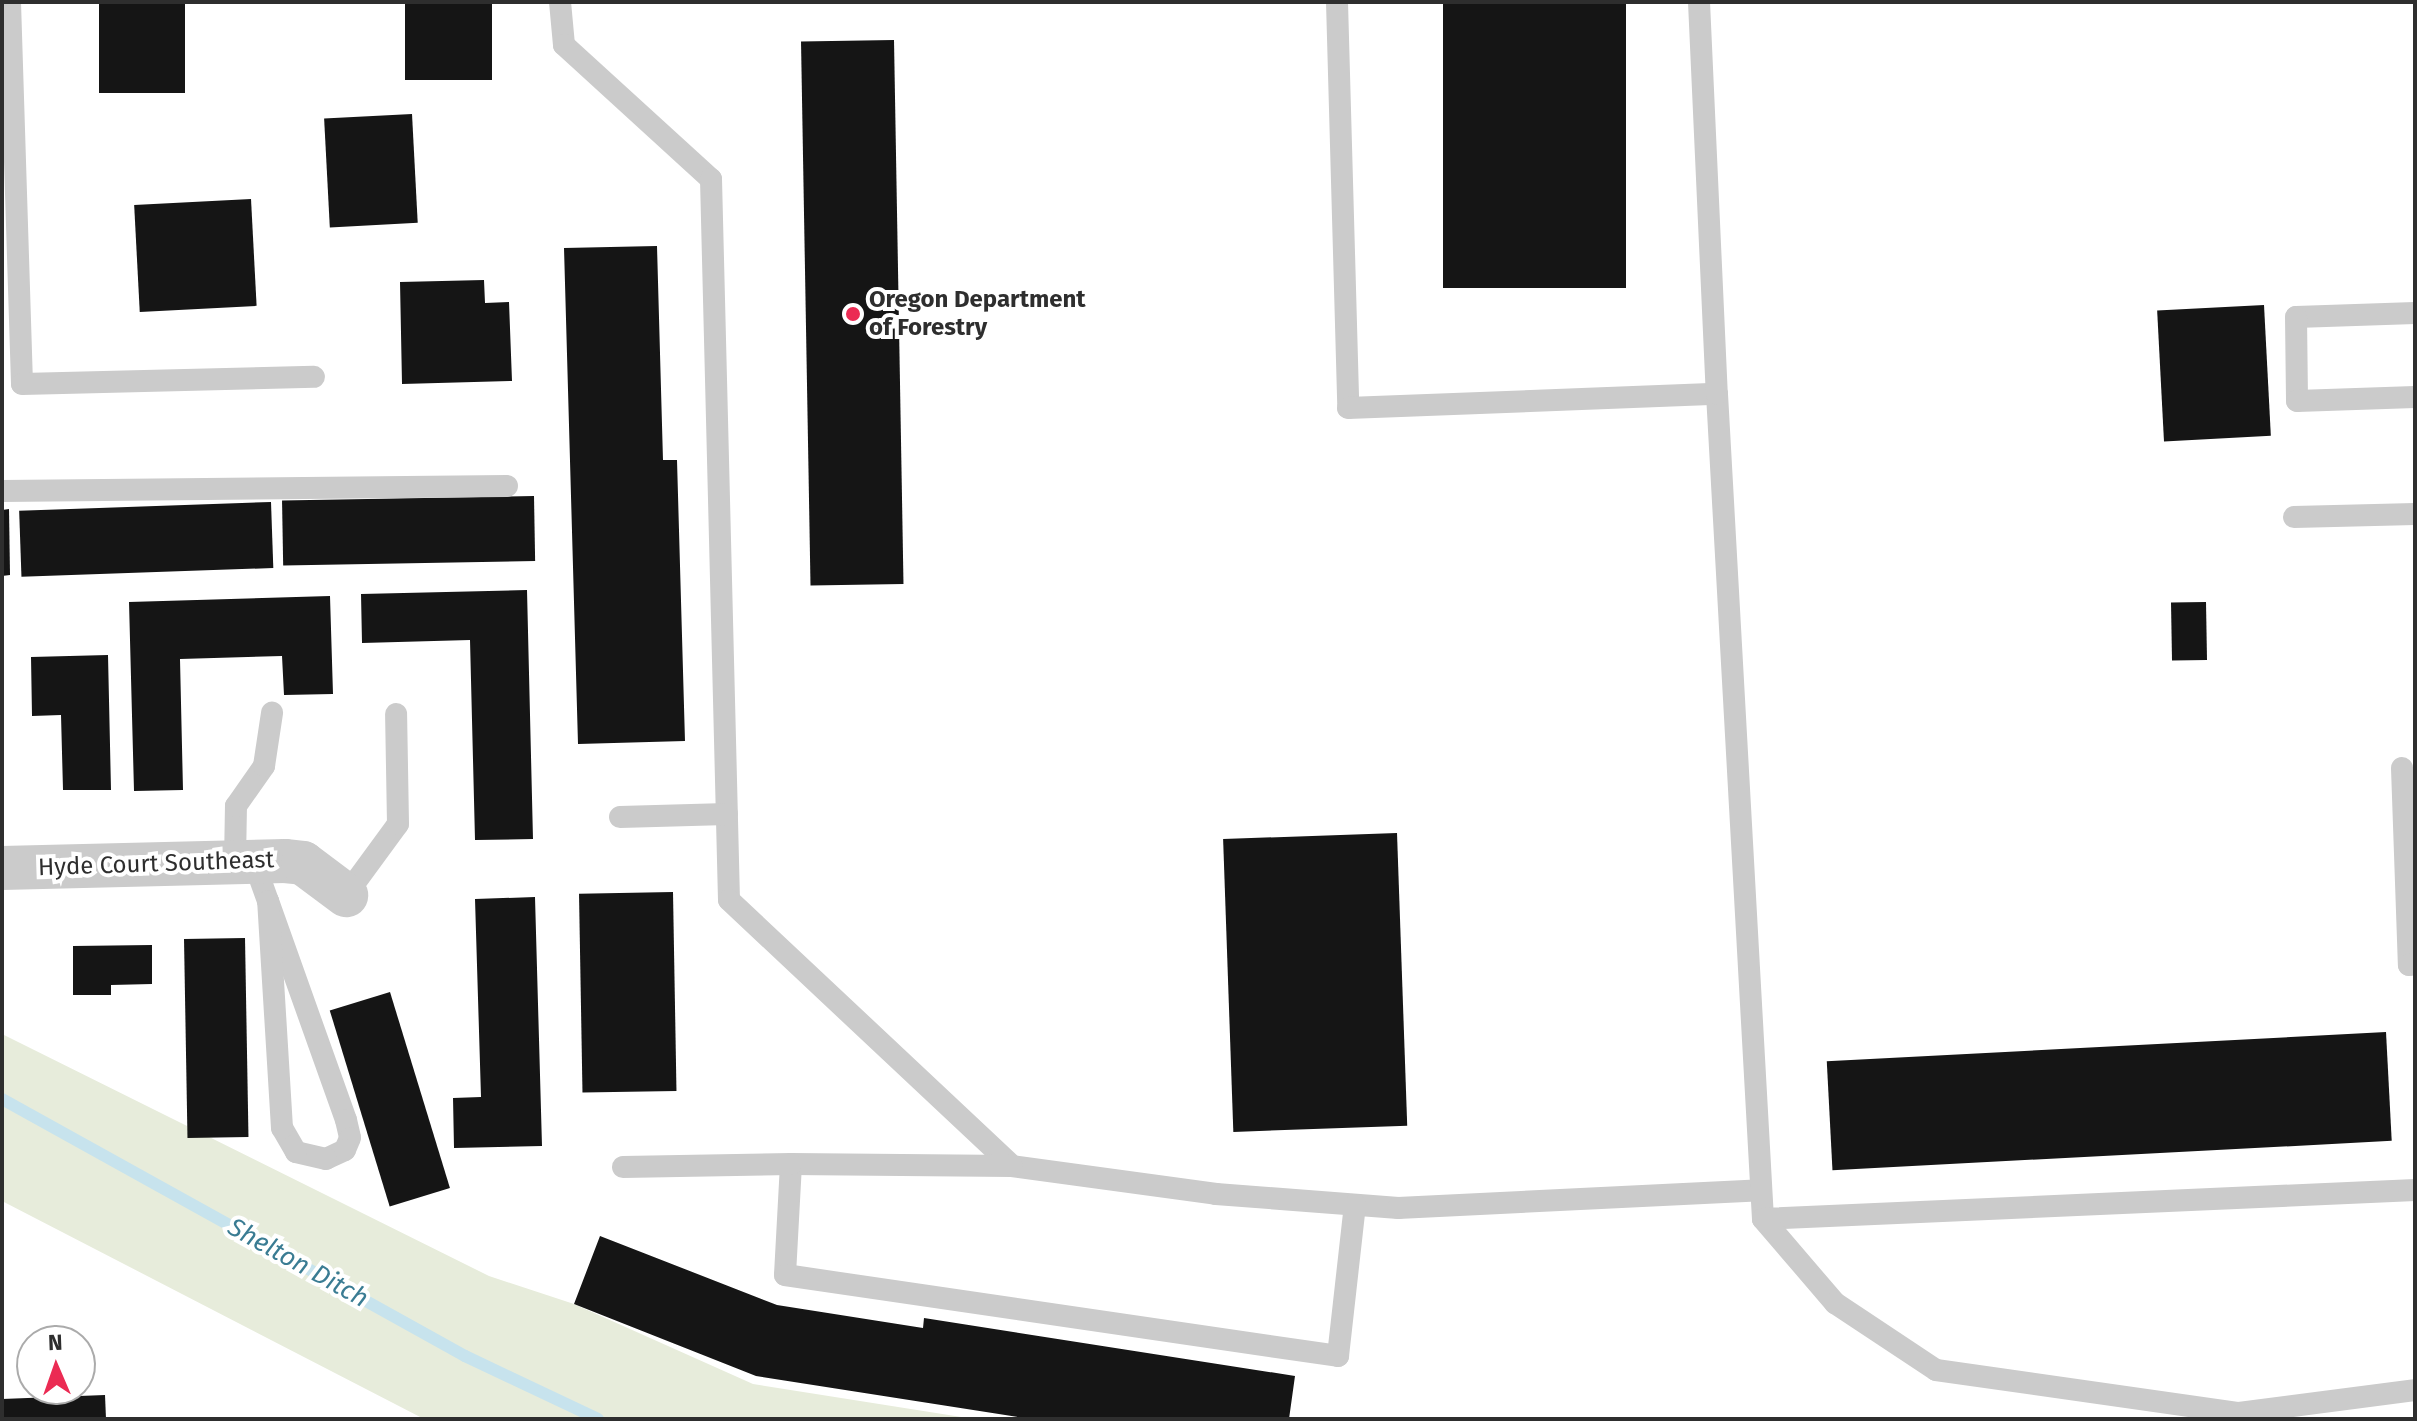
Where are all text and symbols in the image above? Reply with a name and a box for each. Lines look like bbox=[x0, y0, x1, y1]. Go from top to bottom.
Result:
place label: Oregon Department of Forestry bbox=[869, 286, 1086, 342]
marker: Oregon Department of Forestry bbox=[844, 305, 862, 323]
street label: Hyde Court Southeast bbox=[37, 845, 275, 883]
water label: Shelton Ditch bbox=[222, 1212, 374, 1314]
north arrow bbox=[16, 1325, 96, 1405]
text: N bbox=[47, 1329, 63, 1356]

